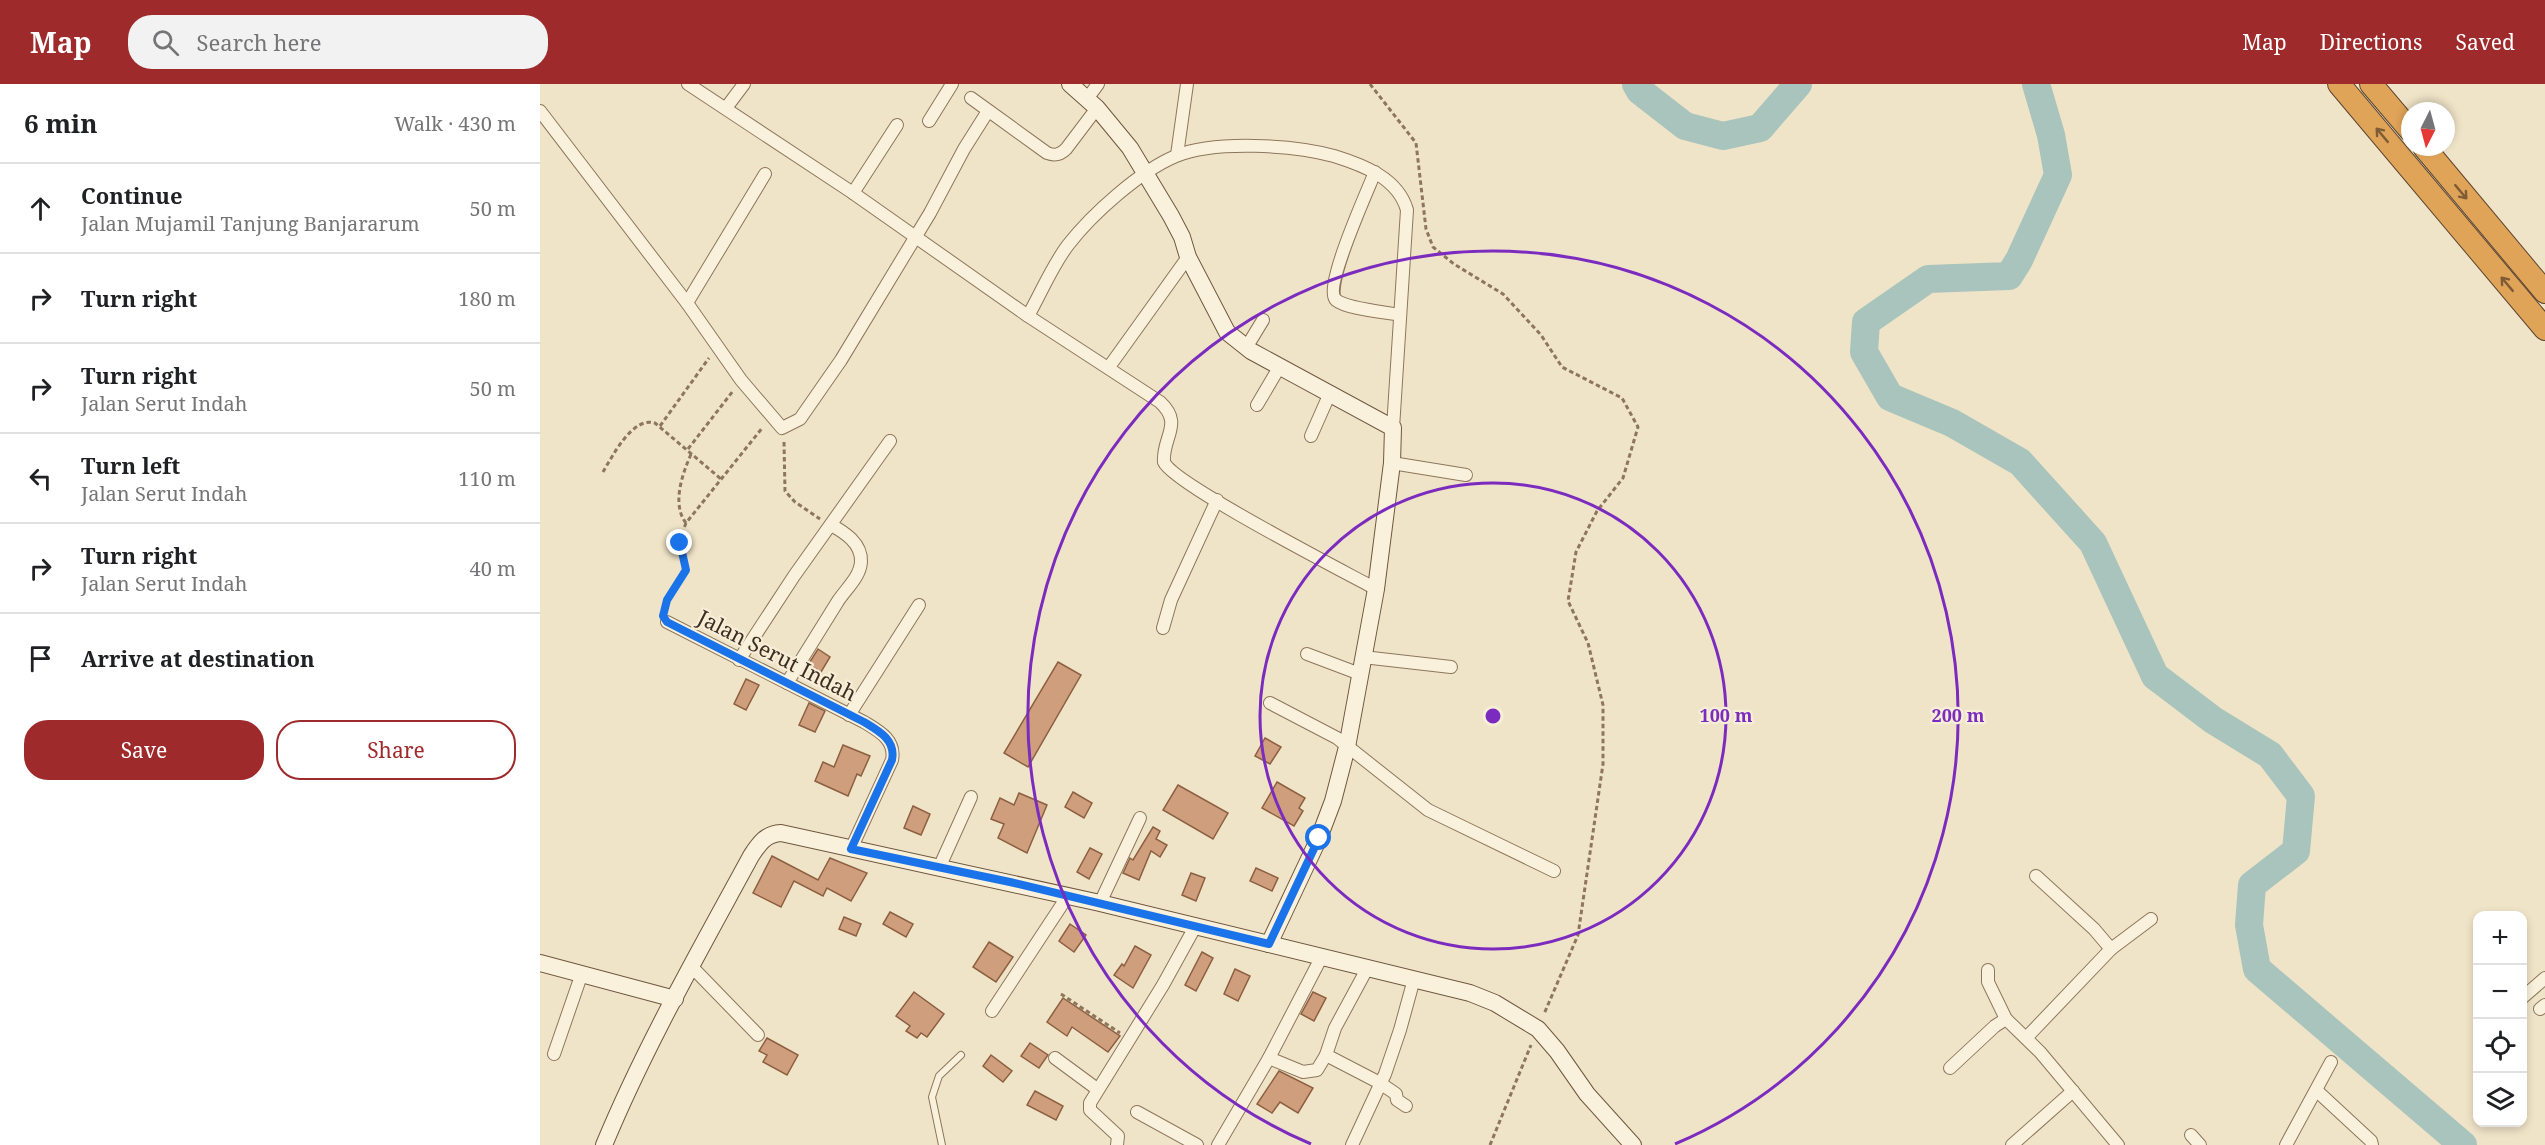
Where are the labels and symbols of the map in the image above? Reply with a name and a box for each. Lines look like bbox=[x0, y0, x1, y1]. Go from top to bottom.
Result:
north arrow bbox=[2401, 102, 2455, 156]
one-way arrow bbox=[2375, 128, 2389, 143]
one-way arrow bbox=[2455, 184, 2468, 200]
one-way arrow bbox=[2501, 276, 2514, 292]
route end bbox=[666, 529, 692, 555]
street label: Jalan Serut Indah bbox=[692, 603, 862, 707]
text: 100 m bbox=[1700, 703, 1753, 727]
text: 200 m bbox=[1932, 703, 1985, 727]
centre of rings bbox=[1483, 706, 1503, 726]
route start bbox=[1305, 824, 1331, 850]

